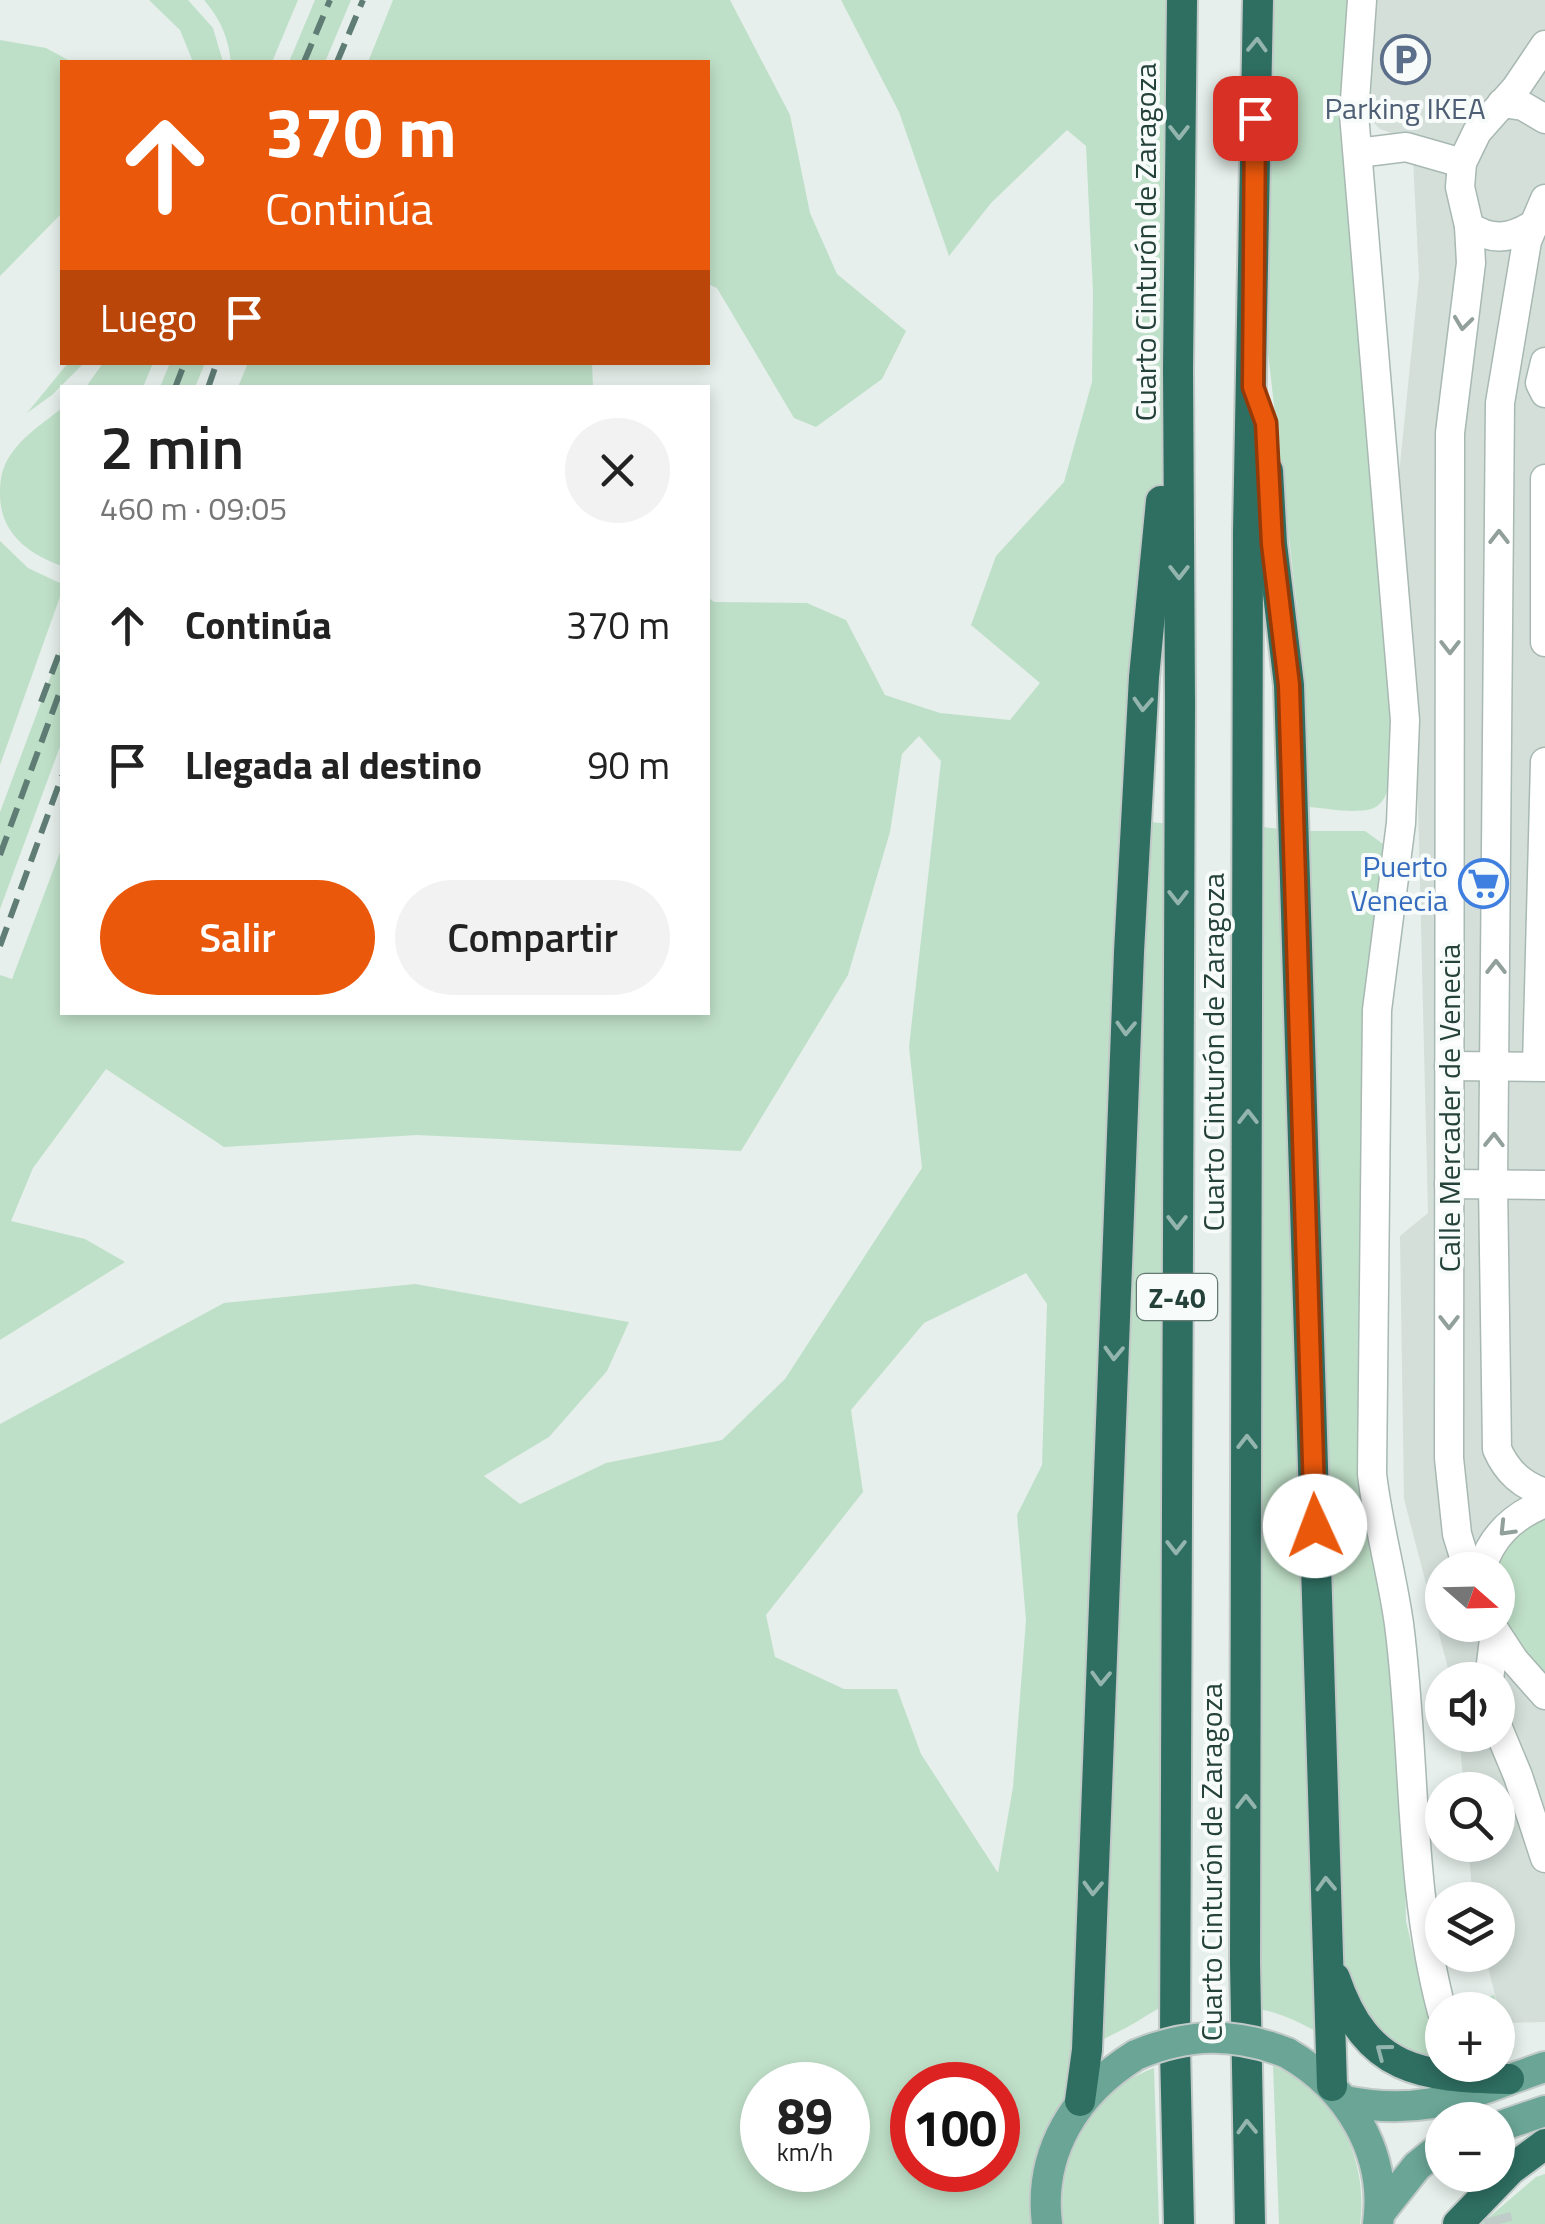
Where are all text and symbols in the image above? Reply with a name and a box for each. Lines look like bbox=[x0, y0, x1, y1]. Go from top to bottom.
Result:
parking icon: Parking IKEA bbox=[1379, 33, 1431, 85]
one-way arrow bbox=[1246, 36, 1267, 52]
street label: Cuarto Cinturón de Zaragoza bbox=[1122, 63, 1168, 421]
pin bbox=[1213, 76, 1298, 161]
text: 370 m bbox=[265, 78, 457, 184]
place label: Parking IKEA bbox=[1324, 85, 1486, 131]
icon: arrive bbox=[1228, 91, 1283, 146]
icon: ahead bbox=[100, 100, 230, 230]
one-way arrow bbox=[1168, 126, 1190, 141]
text: Continúa bbox=[265, 174, 433, 242]
text: Luego bbox=[100, 289, 197, 347]
icon: arrive bbox=[217, 290, 272, 345]
one-way arrow bbox=[1453, 315, 1474, 331]
text: 2 min bbox=[100, 401, 244, 492]
button: close bbox=[565, 418, 670, 523]
text: 460 m · 09:05 bbox=[100, 484, 287, 532]
one-way arrow bbox=[1488, 528, 1509, 544]
one-way arrow bbox=[1168, 564, 1190, 580]
text: Continúa bbox=[185, 596, 332, 654]
text: 370 m bbox=[566, 596, 670, 654]
icon: ahead bbox=[100, 598, 155, 653]
one-way arrow bbox=[1439, 640, 1461, 656]
one-way arrow bbox=[1133, 696, 1154, 712]
text: Llegada al destino bbox=[185, 736, 482, 794]
text: 90 m bbox=[587, 736, 670, 794]
icon: arrive bbox=[100, 738, 155, 793]
place label: Puerto Venecia bbox=[1350, 843, 1448, 923]
supermarket icon: Puerto Venecia bbox=[1457, 857, 1509, 909]
street label: Cuarto Cinturón de Zaragoza bbox=[1190, 873, 1236, 1231]
button: Salir bbox=[100, 880, 375, 995]
button: Compartir bbox=[395, 880, 670, 995]
one-way arrow bbox=[1167, 890, 1189, 905]
street label: Calle Mercader de Venecia bbox=[1426, 944, 1472, 1272]
one-way arrow bbox=[1485, 958, 1506, 974]
one-way arrow bbox=[1116, 1021, 1137, 1037]
one-way arrow bbox=[1237, 1108, 1259, 1124]
one-way arrow bbox=[1483, 1131, 1505, 1146]
one-way arrow bbox=[1166, 1214, 1188, 1230]
road number: Z-40 bbox=[1137, 1274, 1217, 1320]
one-way arrow bbox=[1438, 1316, 1460, 1331]
one-way arrow bbox=[1103, 1346, 1124, 1362]
one-way arrow bbox=[1236, 1433, 1258, 1448]
position arrow bbox=[1263, 1474, 1367, 1578]
one-way arrow bbox=[1499, 1518, 1517, 1536]
one-way arrow bbox=[1165, 1540, 1187, 1555]
north arrow bbox=[1425, 1552, 1515, 1642]
map controls bbox=[1425, 1552, 1515, 2192]
button: sound bbox=[1425, 1662, 1515, 1752]
one-way arrow bbox=[1091, 1670, 1112, 1686]
street label: Cuarto Cinturón de Zaragoza bbox=[1188, 1683, 1234, 2041]
button: search bbox=[1425, 1772, 1515, 1862]
one-way arrow bbox=[1235, 1793, 1257, 1808]
one-way arrow bbox=[1315, 1875, 1336, 1891]
one-way arrow bbox=[1083, 1880, 1104, 1896]
button: layers bbox=[1425, 1882, 1515, 1972]
button: + bbox=[1425, 1992, 1515, 2082]
one-way arrow bbox=[1376, 2045, 1394, 2062]
speed limit sign: 100 bbox=[890, 2062, 1020, 2192]
text: 89 bbox=[777, 2077, 833, 2153]
button: − bbox=[1425, 2102, 1515, 2192]
one-way arrow bbox=[1236, 2118, 1257, 2134]
text: km/h bbox=[777, 2133, 833, 2171]

